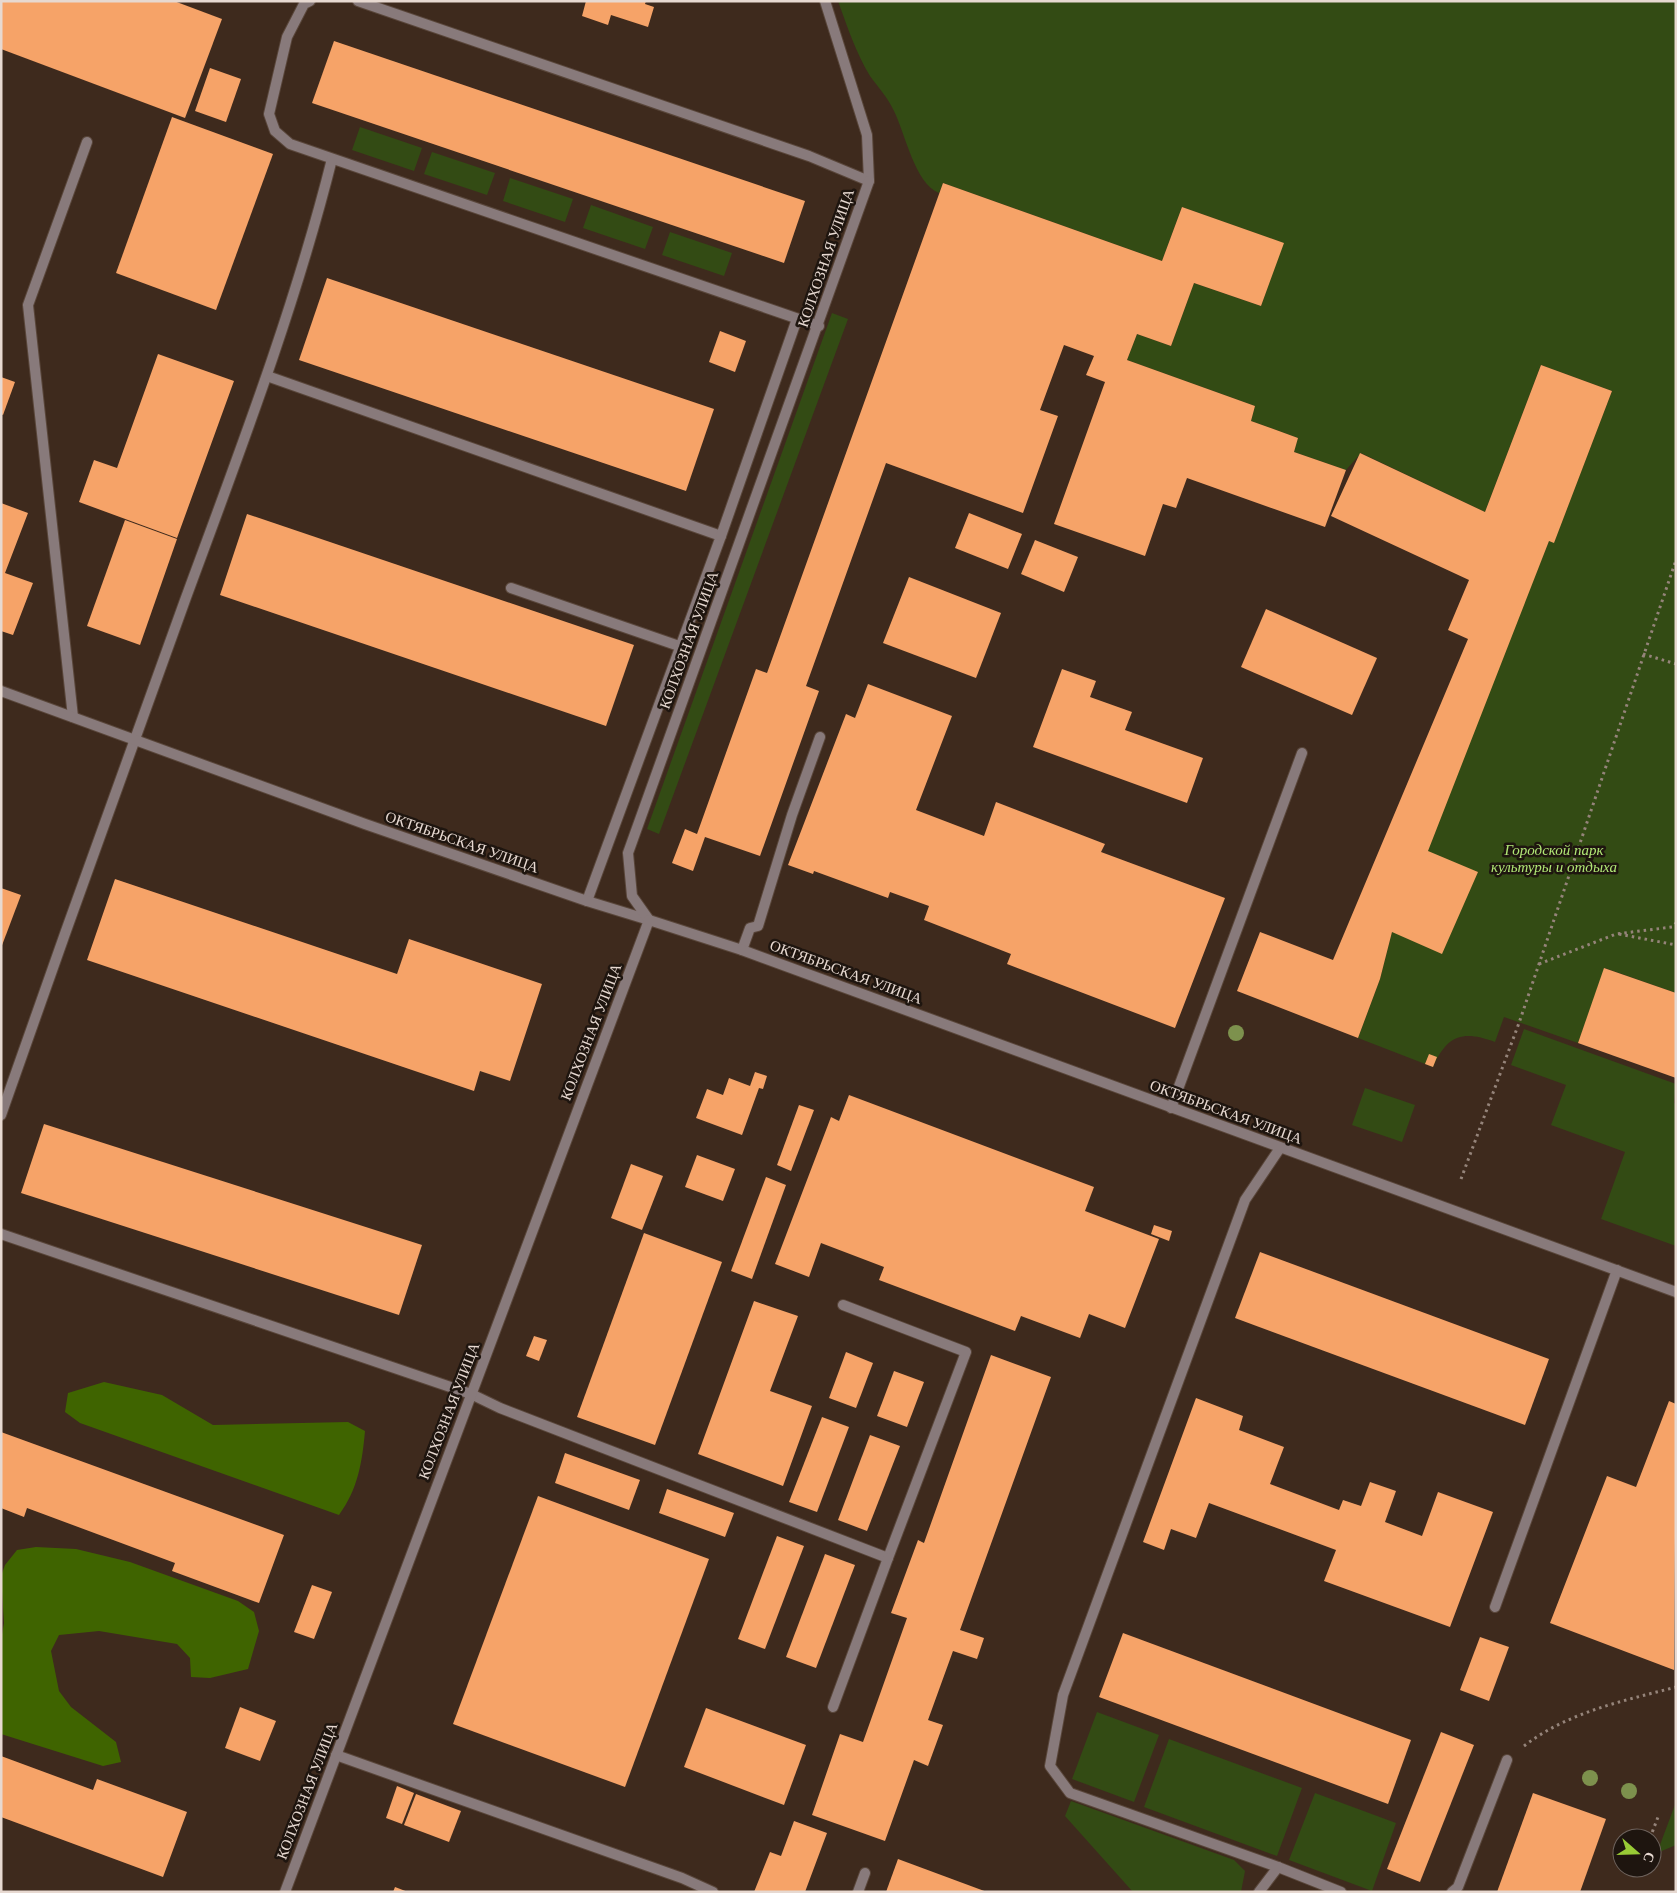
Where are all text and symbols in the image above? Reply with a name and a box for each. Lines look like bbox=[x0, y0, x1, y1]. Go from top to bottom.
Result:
street label: КОЛХОЗНАЯ УЛИЦА bbox=[795, 187, 857, 329]
street label: КОЛХОЗНАЯ УЛИЦА bbox=[657, 569, 721, 711]
street label: ОКТЯБРЬСКАЯ УЛИЦА bbox=[383, 808, 541, 876]
park label: Городской парк культуры и отдыха bbox=[1491, 842, 1617, 875]
street label: ОКТЯБРЬСКАЯ УЛИЦА bbox=[768, 937, 924, 1007]
street label: КОЛХОЗНАЯ УЛИЦА bbox=[557, 961, 625, 1103]
street label: ОКТЯБРЬСКАЯ УЛИЦА bbox=[1148, 1077, 1304, 1147]
street label: КОЛХОЗНАЯ УЛИЦА bbox=[415, 1340, 483, 1482]
street label: КОЛХОЗНАЯ УЛИЦА bbox=[273, 1720, 341, 1862]
north arrow bbox=[1612, 1828, 1662, 1878]
text: С bbox=[1640, 1850, 1658, 1865]

